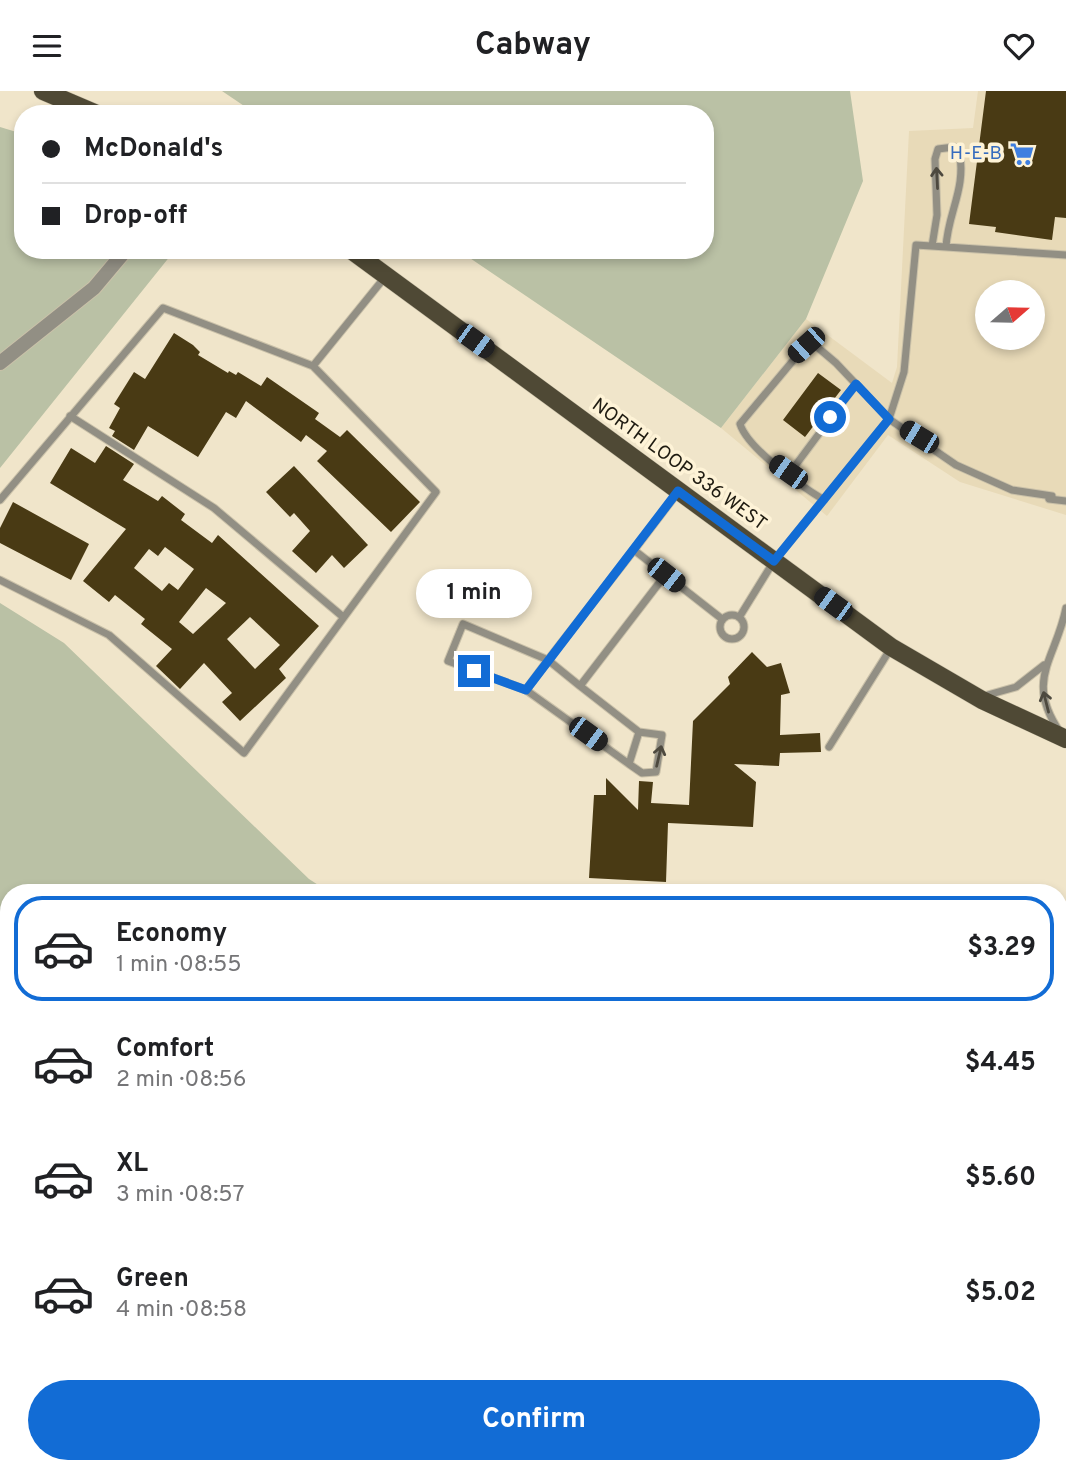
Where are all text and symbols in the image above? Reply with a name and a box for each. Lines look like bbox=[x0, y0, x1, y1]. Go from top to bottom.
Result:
text: Cabway bbox=[475, 26, 591, 66]
icon: menu bbox=[28, 27, 66, 65]
icon: heart bbox=[1000, 27, 1038, 65]
text: McDonald's bbox=[84, 133, 223, 166]
supermarket icon: H-E-B bbox=[1008, 140, 1036, 168]
place label: H-E-B bbox=[950, 142, 1002, 166]
one-way arrow bbox=[930, 168, 943, 190]
text: Drop-off bbox=[84, 200, 187, 233]
north arrow bbox=[975, 280, 1045, 350]
map controls bbox=[975, 280, 1045, 350]
car bbox=[452, 320, 499, 362]
car bbox=[784, 323, 829, 367]
street label: NORTH LOOP 336 WEST bbox=[587, 394, 771, 536]
route start bbox=[814, 401, 846, 433]
car bbox=[896, 417, 943, 457]
car bbox=[765, 451, 812, 493]
car bbox=[643, 554, 690, 596]
callout: 1 min bbox=[416, 569, 532, 619]
text: 1 min bbox=[446, 579, 502, 608]
car bbox=[810, 583, 857, 625]
route end bbox=[458, 655, 490, 687]
one-way arrow bbox=[1039, 691, 1052, 714]
car bbox=[565, 713, 612, 755]
one-way arrow bbox=[653, 745, 667, 768]
icon: car bbox=[32, 917, 95, 980]
text: Economy bbox=[116, 918, 227, 951]
text: $3.29 bbox=[967, 932, 1036, 965]
text: 1 min · 08:55 bbox=[116, 951, 242, 980]
icon: car bbox=[32, 1032, 95, 1095]
text: Comfort bbox=[116, 1033, 214, 1066]
text: $4.45 bbox=[965, 1047, 1036, 1080]
text: 2 min · 08:56 bbox=[116, 1066, 247, 1095]
icon: car bbox=[32, 1147, 95, 1210]
text: XL bbox=[116, 1148, 148, 1181]
text: $5.60 bbox=[965, 1162, 1036, 1195]
text: 3 min · 08:57 bbox=[116, 1181, 244, 1210]
icon: car bbox=[32, 1262, 95, 1325]
text: Green bbox=[116, 1263, 189, 1296]
text: $5.02 bbox=[965, 1277, 1036, 1310]
text: 4 min · 08:58 bbox=[116, 1296, 247, 1325]
button: Confirm bbox=[28, 1380, 1040, 1460]

